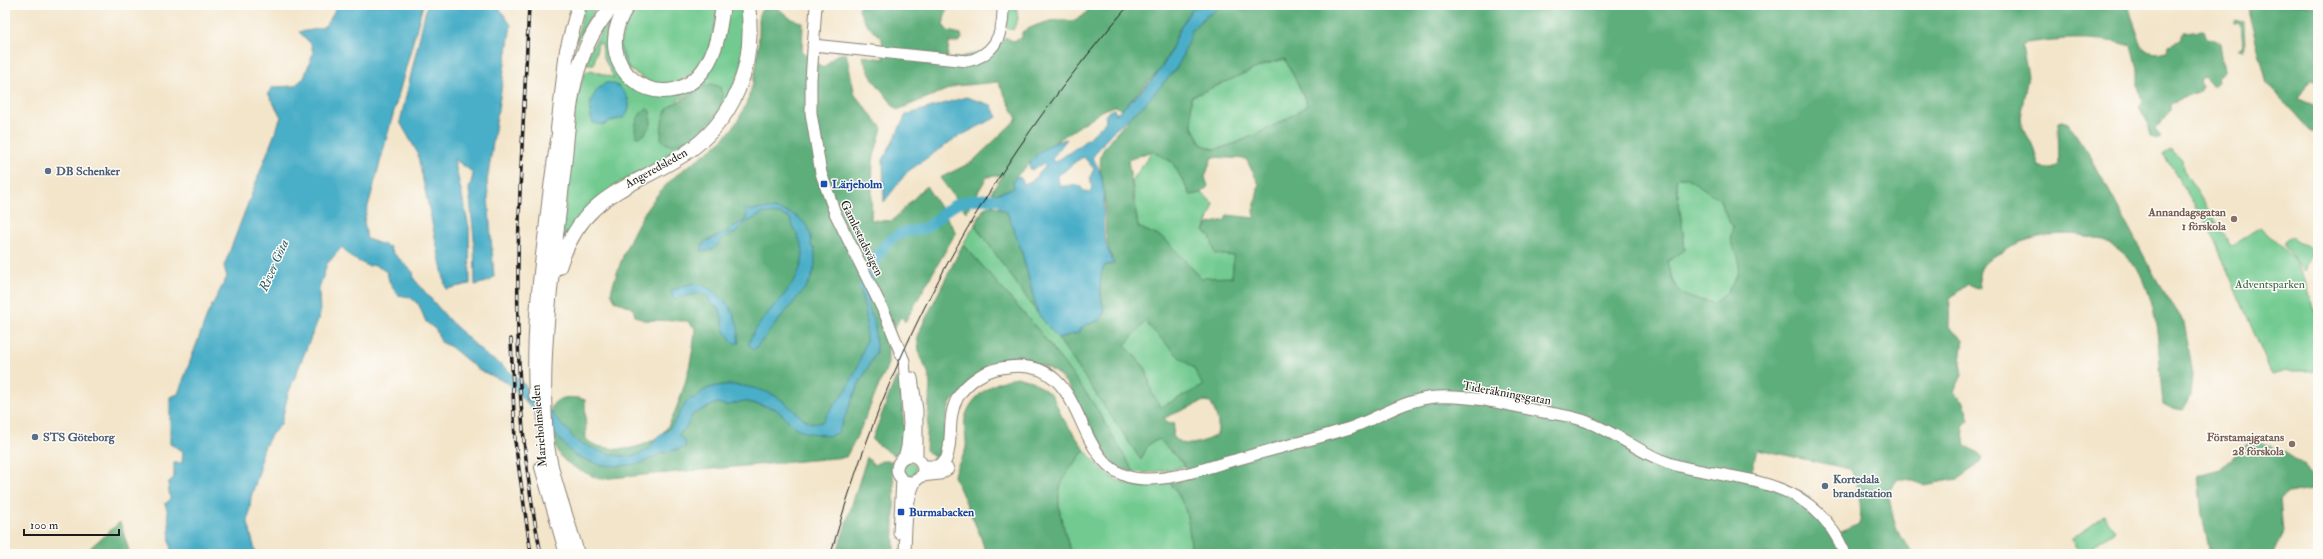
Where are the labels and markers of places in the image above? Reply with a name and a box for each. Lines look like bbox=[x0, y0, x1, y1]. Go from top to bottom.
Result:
place label: DB Schenker bbox=[56, 164, 121, 179]
marker: DB Schenker bbox=[43, 166, 53, 176]
place label: Lärjeholm bbox=[832, 177, 883, 192]
marker: Lärjeholm bbox=[819, 179, 829, 189]
place label: Annandagsgatan 1 förskola bbox=[2147, 205, 2227, 234]
marker: Annandagsgatan 1 förskola bbox=[2229, 214, 2239, 224]
place label: STS Göteborg bbox=[43, 430, 116, 445]
place label: Förstamajgatans 28 förskola bbox=[2207, 430, 2285, 459]
marker: STS Göteborg bbox=[30, 432, 40, 442]
marker: Förstamajgatans 28 förskola bbox=[2287, 439, 2297, 449]
place label: Kortedala brandstation bbox=[1832, 472, 1893, 501]
marker: Kortedala brandstation bbox=[1820, 481, 1830, 491]
place label: Burmabacken bbox=[909, 505, 975, 520]
marker: Burmabacken bbox=[896, 507, 906, 517]

